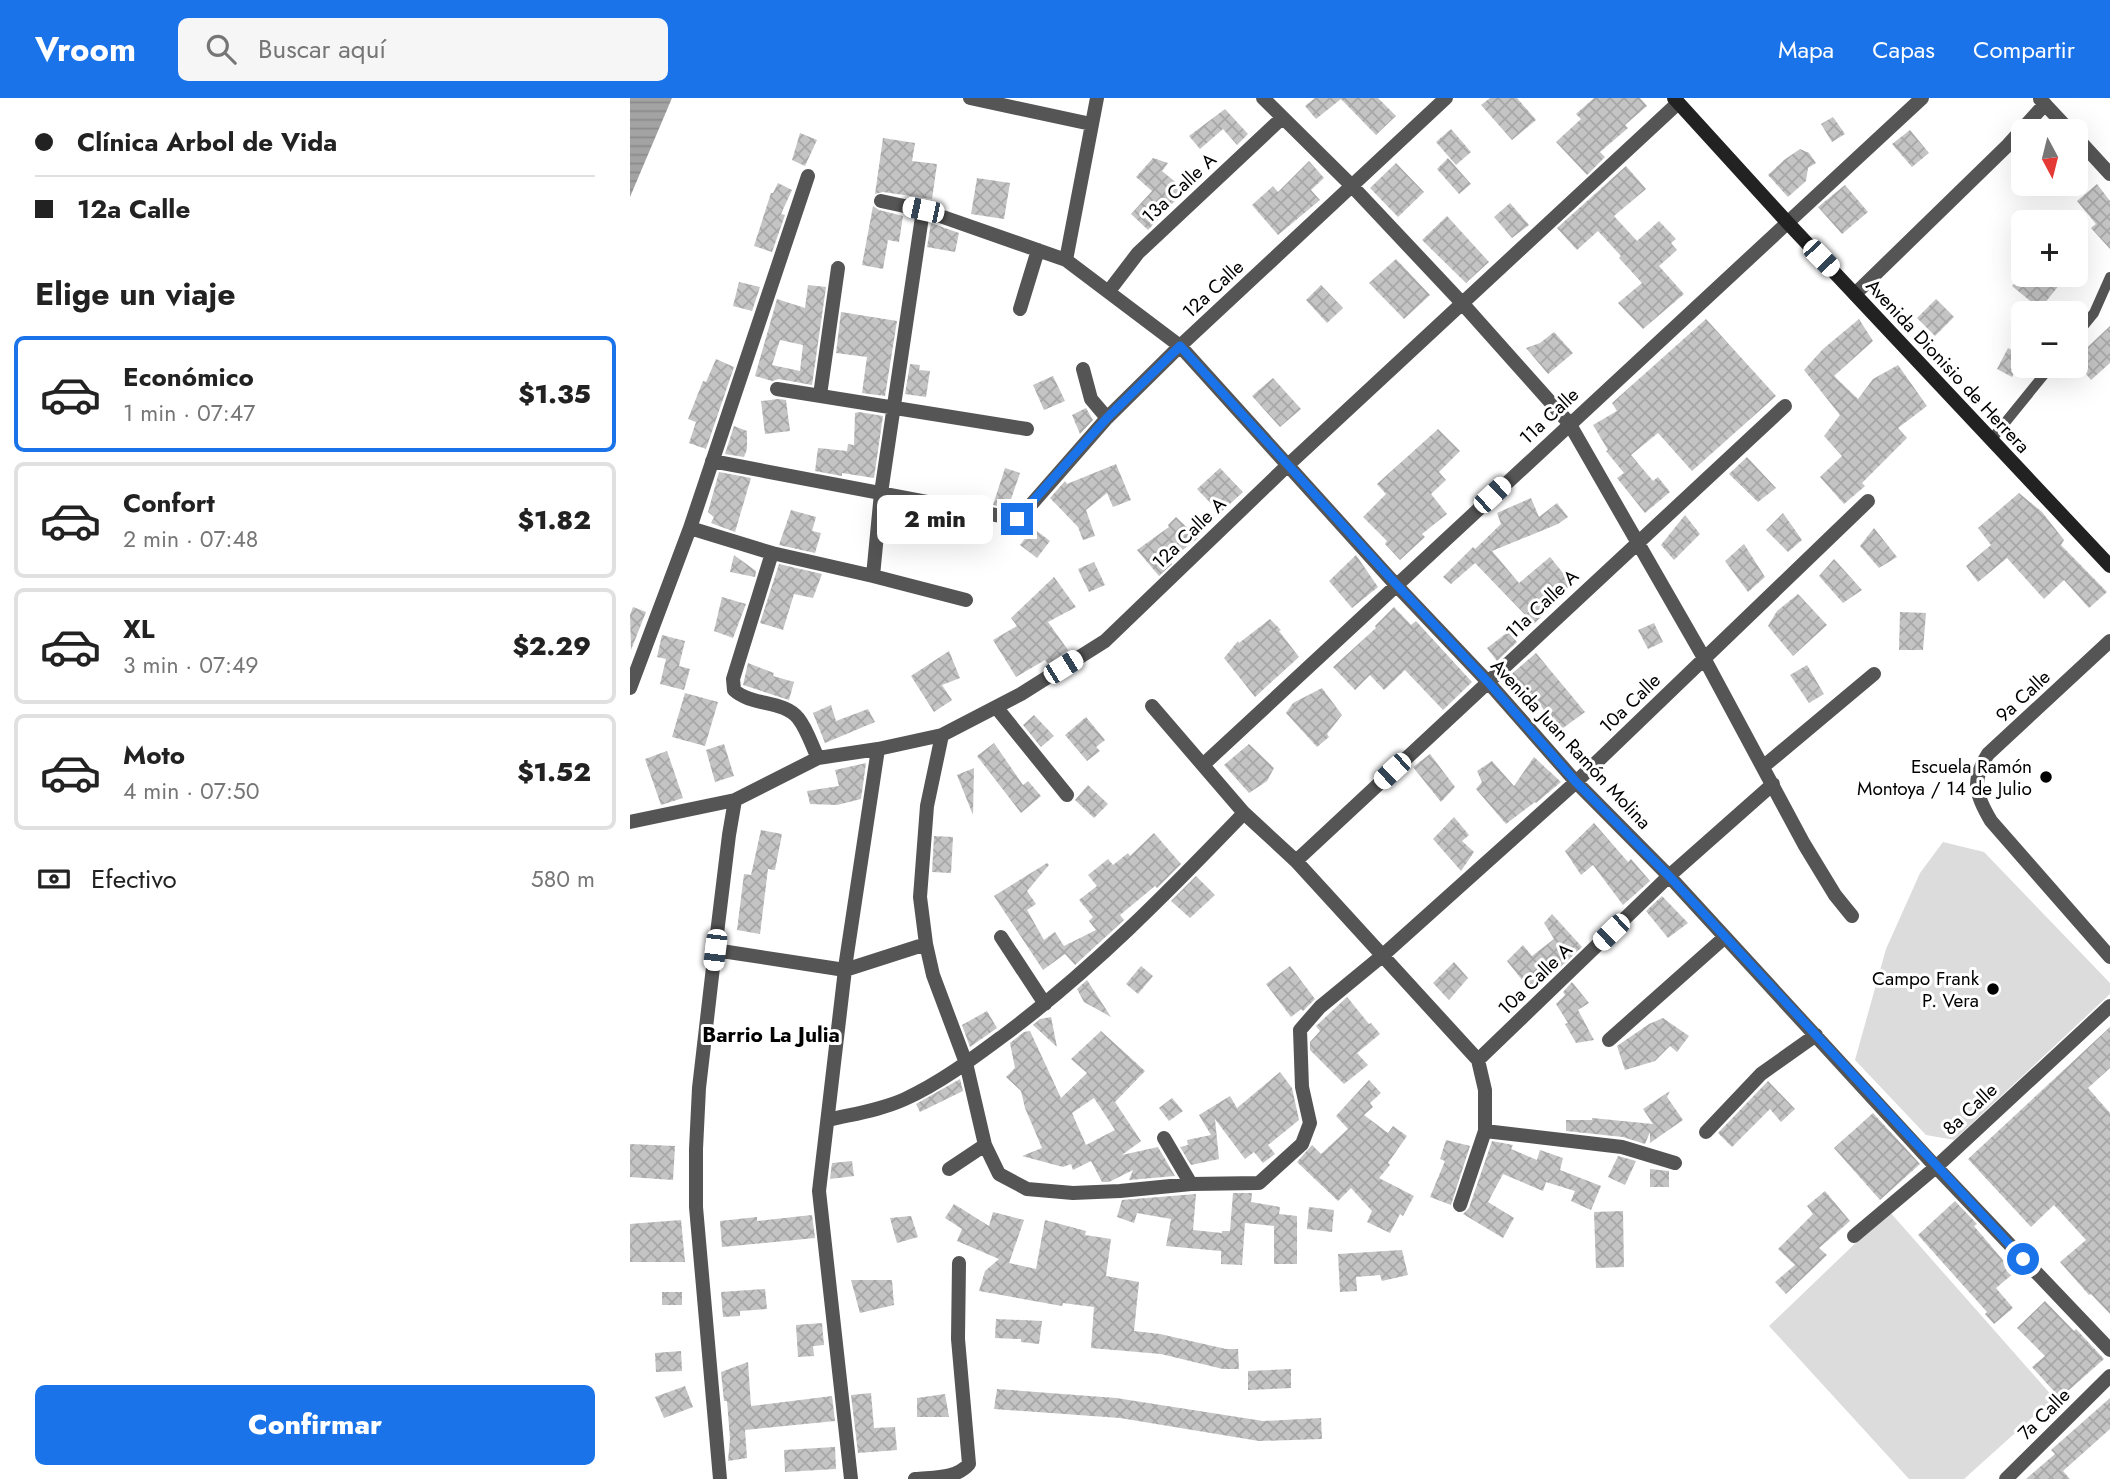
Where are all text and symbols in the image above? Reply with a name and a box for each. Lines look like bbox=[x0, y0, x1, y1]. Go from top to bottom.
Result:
search box bbox=[178, 18, 668, 81]
text: Vroom bbox=[35, 26, 136, 73]
icon: search bbox=[202, 30, 240, 68]
text: Buscar aquí bbox=[258, 30, 386, 68]
text: Mapa bbox=[1778, 32, 1834, 67]
text: Capas bbox=[1872, 32, 1935, 67]
text: Compartir bbox=[1973, 32, 2075, 67]
north arrow bbox=[2011, 119, 2088, 196]
map controls bbox=[2011, 119, 2088, 378]
text: Clínica Arbol de Vida bbox=[77, 123, 337, 161]
street label: 13a Calle A bbox=[1136, 146, 1222, 229]
text: 12a Calle bbox=[77, 190, 190, 228]
car bbox=[901, 195, 946, 225]
button: + bbox=[2011, 210, 2088, 287]
car bbox=[1799, 236, 1844, 280]
street label: 12a Calle bbox=[1176, 253, 1250, 324]
text: Elige un viaje bbox=[35, 271, 236, 317]
street label: Avenida Dionisio de Herrera bbox=[1860, 273, 2036, 459]
button: − bbox=[2011, 301, 2088, 378]
text: Económico bbox=[123, 358, 254, 396]
icon: car bbox=[39, 363, 102, 426]
text: $1.35 bbox=[518, 375, 591, 413]
street label: 11a Calle bbox=[1513, 381, 1585, 451]
text: 1 min · 07:47 bbox=[123, 396, 255, 430]
car bbox=[1470, 473, 1515, 517]
text: Confort bbox=[123, 484, 215, 522]
icon: car bbox=[39, 489, 102, 552]
street label: 12a Calle A bbox=[1146, 491, 1232, 575]
callout: 2 min bbox=[877, 494, 992, 544]
text: $1.82 bbox=[518, 501, 591, 539]
text: 2 min bbox=[904, 502, 966, 536]
route end bbox=[1001, 503, 1033, 535]
text: 2 min · 07:48 bbox=[123, 522, 258, 556]
street label: 11a Calle A bbox=[1500, 563, 1585, 645]
text: XL bbox=[123, 610, 155, 648]
icon: car bbox=[39, 615, 102, 678]
text: $2.29 bbox=[512, 627, 591, 665]
car bbox=[1040, 647, 1087, 687]
text: 3 min · 07:49 bbox=[123, 648, 259, 682]
street label: Avenida Juan Ramón Molina bbox=[1485, 653, 1657, 835]
street label: 9a Calle bbox=[1990, 664, 2056, 728]
street label: 10a Calle bbox=[1593, 667, 1667, 739]
text: Moto bbox=[123, 736, 185, 774]
icon: car bbox=[39, 741, 102, 804]
car bbox=[1370, 749, 1415, 793]
text: $1.52 bbox=[517, 753, 591, 791]
place label: Escuela Ramón Montoya / 14 de Julio bbox=[1857, 753, 2032, 802]
marker: Escuela Ramón Montoya / 14 de Julio bbox=[2038, 769, 2054, 785]
text: 4 min · 07:50 bbox=[123, 774, 260, 808]
icon: cash bbox=[35, 860, 73, 898]
text: Efectivo bbox=[91, 860, 177, 898]
text: 580 m bbox=[531, 862, 595, 896]
car bbox=[1589, 910, 1634, 954]
car bbox=[703, 928, 728, 972]
street label: 10a Calle A bbox=[1492, 936, 1578, 1021]
place label: Campo Frank P. Vera bbox=[1872, 965, 1980, 1014]
marker: Campo Frank P. Vera bbox=[1985, 981, 2001, 997]
district label: Barrio La Julia bbox=[702, 1020, 840, 1050]
street label: 8a Calle bbox=[1937, 1077, 2003, 1141]
route start bbox=[2007, 1243, 2039, 1275]
street label: 7a Calle bbox=[2012, 1382, 2076, 1446]
button: Confirmar bbox=[35, 1385, 595, 1465]

